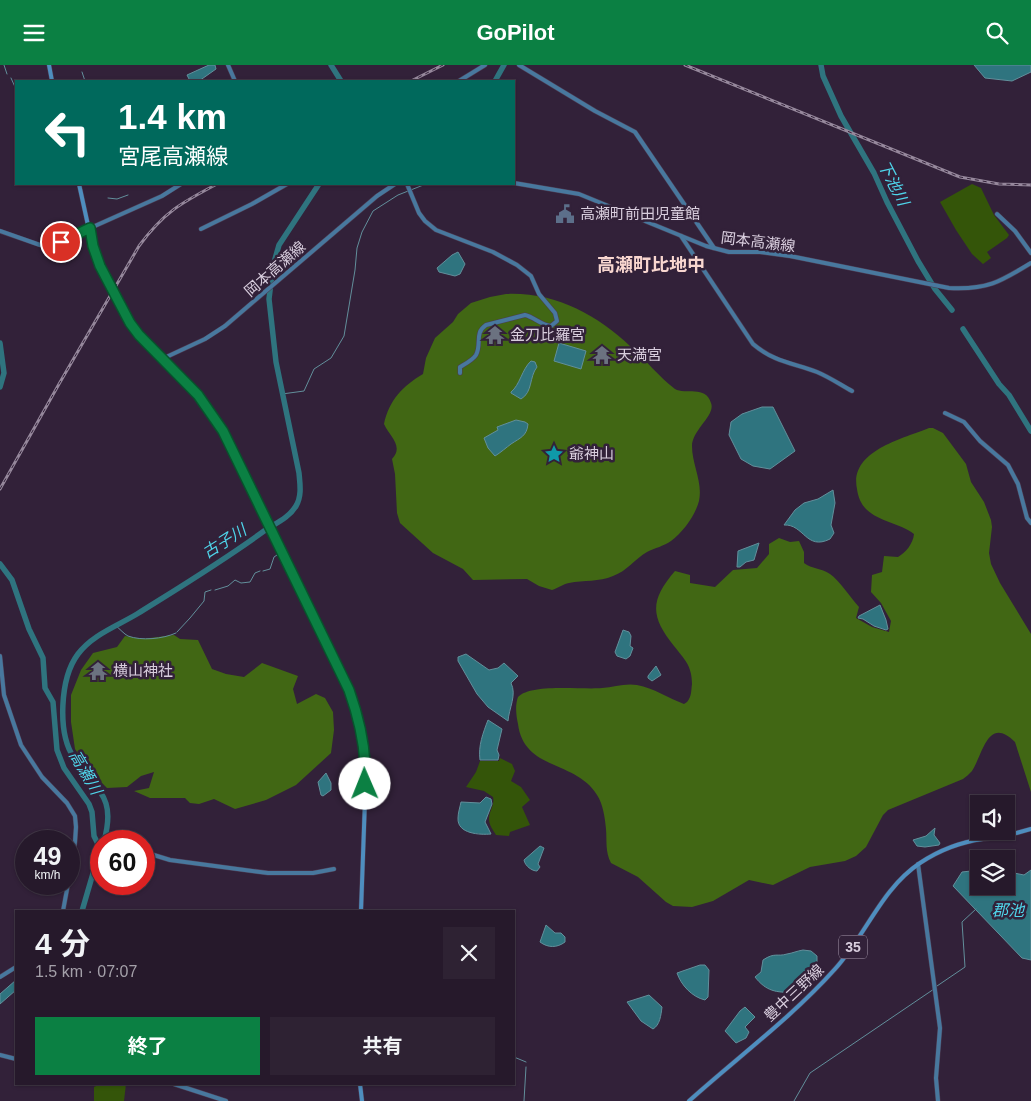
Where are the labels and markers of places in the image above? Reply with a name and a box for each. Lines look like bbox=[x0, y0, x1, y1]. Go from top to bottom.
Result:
public building icon: 高瀬町前田児童館 bbox=[554, 203, 576, 225]
place label: 高瀬町前田児童館 bbox=[580, 205, 700, 222]
pin bbox=[40, 221, 82, 263]
temple icon: 金刀比羅宮 bbox=[484, 324, 506, 346]
place label: 金刀比羅宮 bbox=[510, 326, 585, 343]
temple icon: 天満宮 bbox=[591, 344, 613, 366]
place label: 天満宮 bbox=[617, 346, 662, 363]
place icon: 爺神山 bbox=[543, 443, 565, 465]
place label: 爺神山 bbox=[569, 445, 614, 462]
temple icon: 横山神社 bbox=[87, 660, 109, 682]
place label: 横山神社 bbox=[113, 662, 173, 679]

